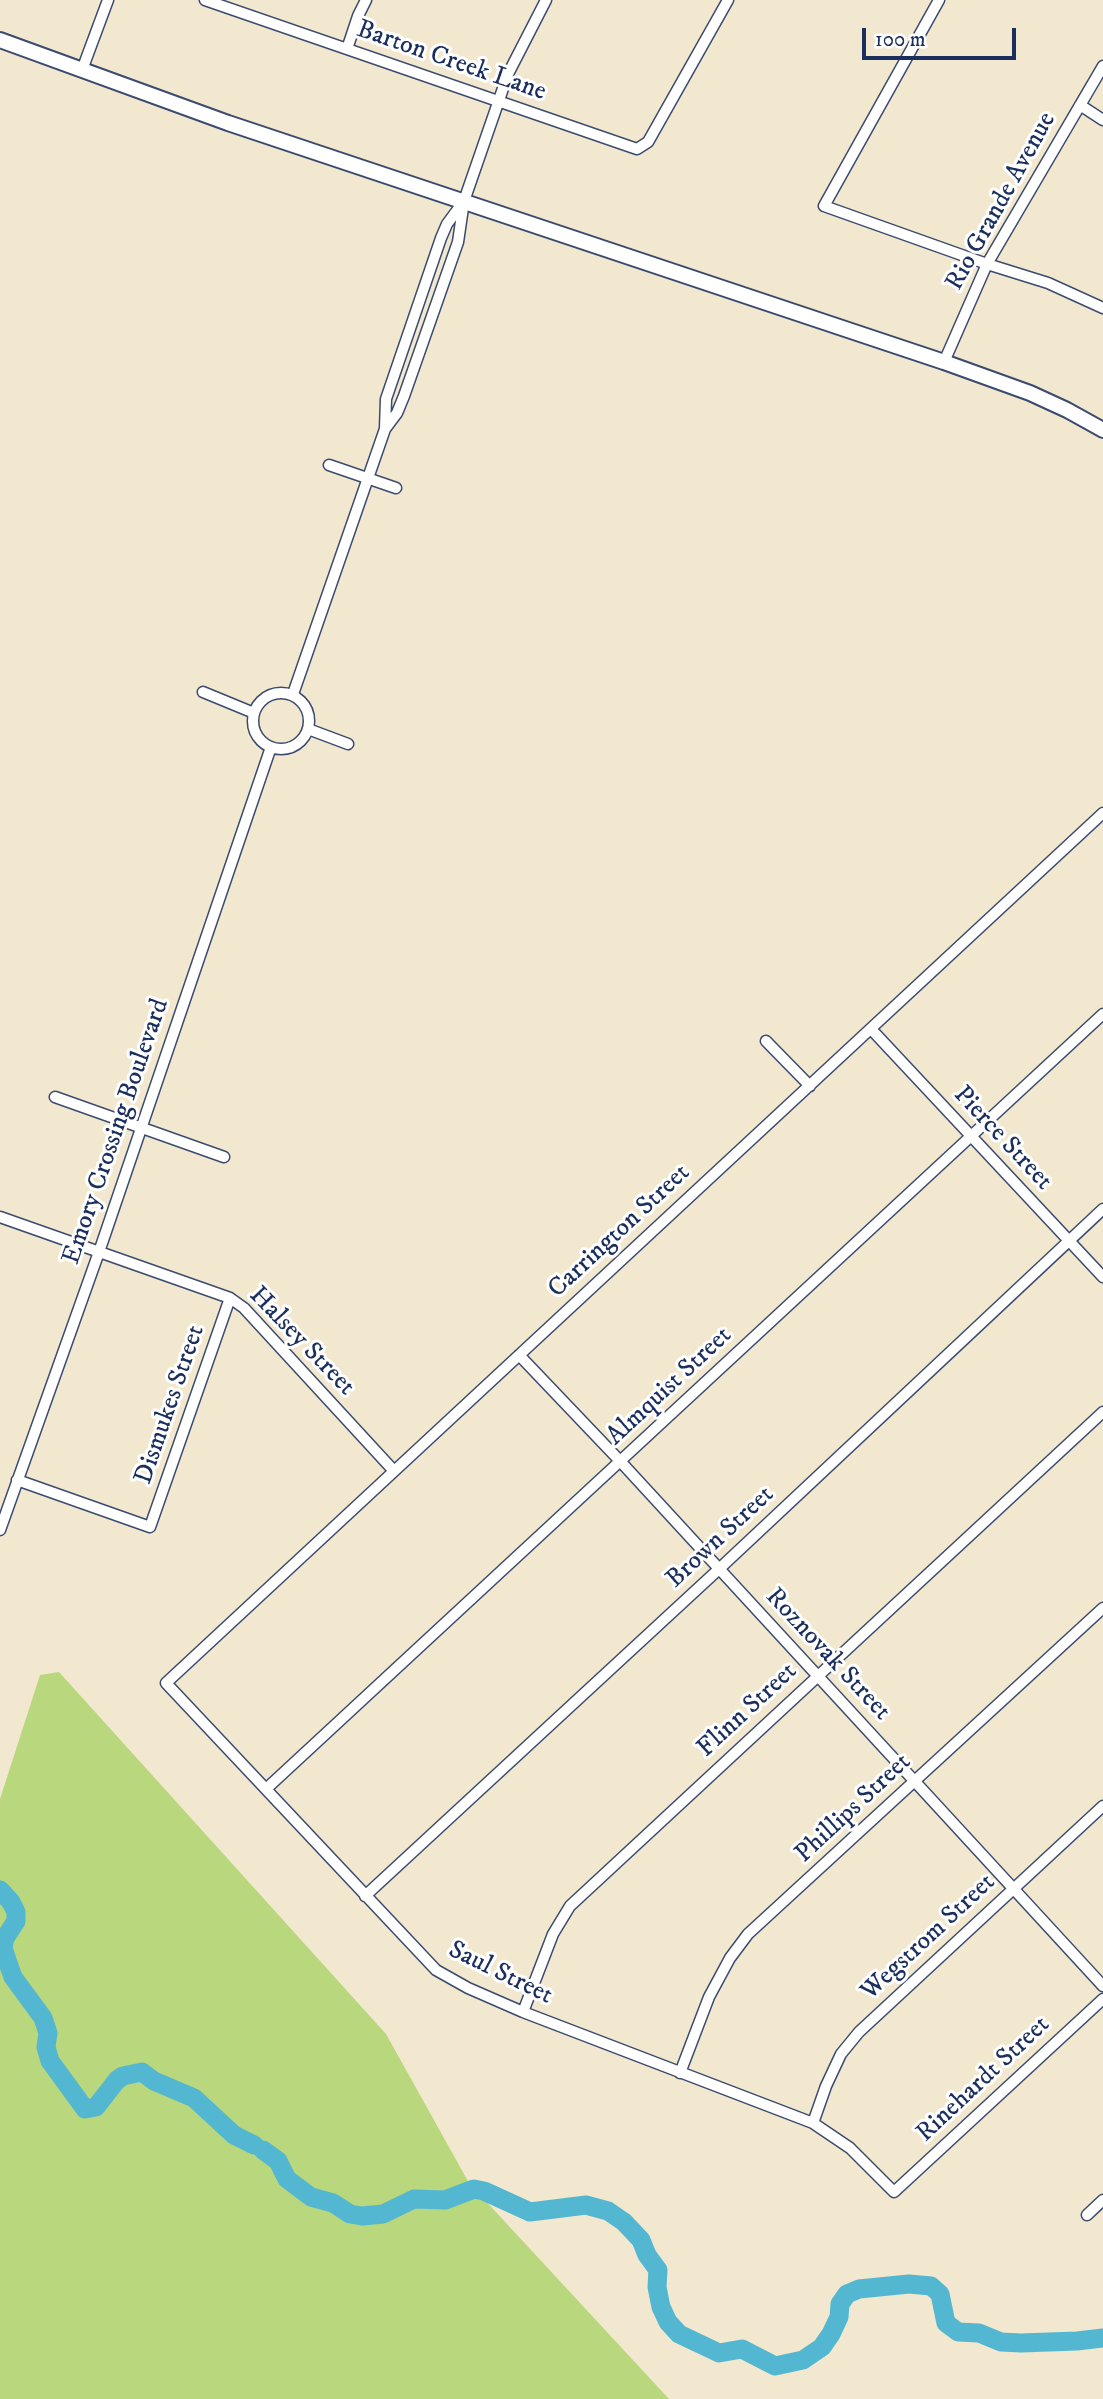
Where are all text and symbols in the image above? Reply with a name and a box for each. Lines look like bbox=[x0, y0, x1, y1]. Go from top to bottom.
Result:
scale bar bbox=[865, 14, 1019, 58]
street label: Barton Creek Lane bbox=[352, 15, 550, 109]
text: 100 m bbox=[875, 27, 926, 53]
street label: Rio Grande Avenue bbox=[940, 107, 1064, 297]
street label: Emory Crossing Boulevard bbox=[57, 995, 177, 1269]
street label: Pierce Street bbox=[946, 1080, 1058, 1198]
street label: Carrington Street bbox=[543, 1158, 697, 1306]
street label: Halsey Street bbox=[241, 1281, 361, 1403]
street label: Dismukes Street bbox=[129, 1321, 213, 1489]
street label: Almquist Street bbox=[601, 1321, 739, 1453]
street label: Brown Street bbox=[661, 1480, 781, 1596]
street label: Roznovak Street bbox=[758, 1582, 896, 1728]
street label: Flinn Street bbox=[692, 1657, 804, 1765]
street label: Phillips Street bbox=[790, 1748, 918, 1870]
street label: Wegstrom Street bbox=[855, 1868, 1003, 2008]
street label: Saul Street bbox=[443, 1935, 557, 2013]
street label: Rinehardt Street bbox=[911, 2010, 1057, 2150]

